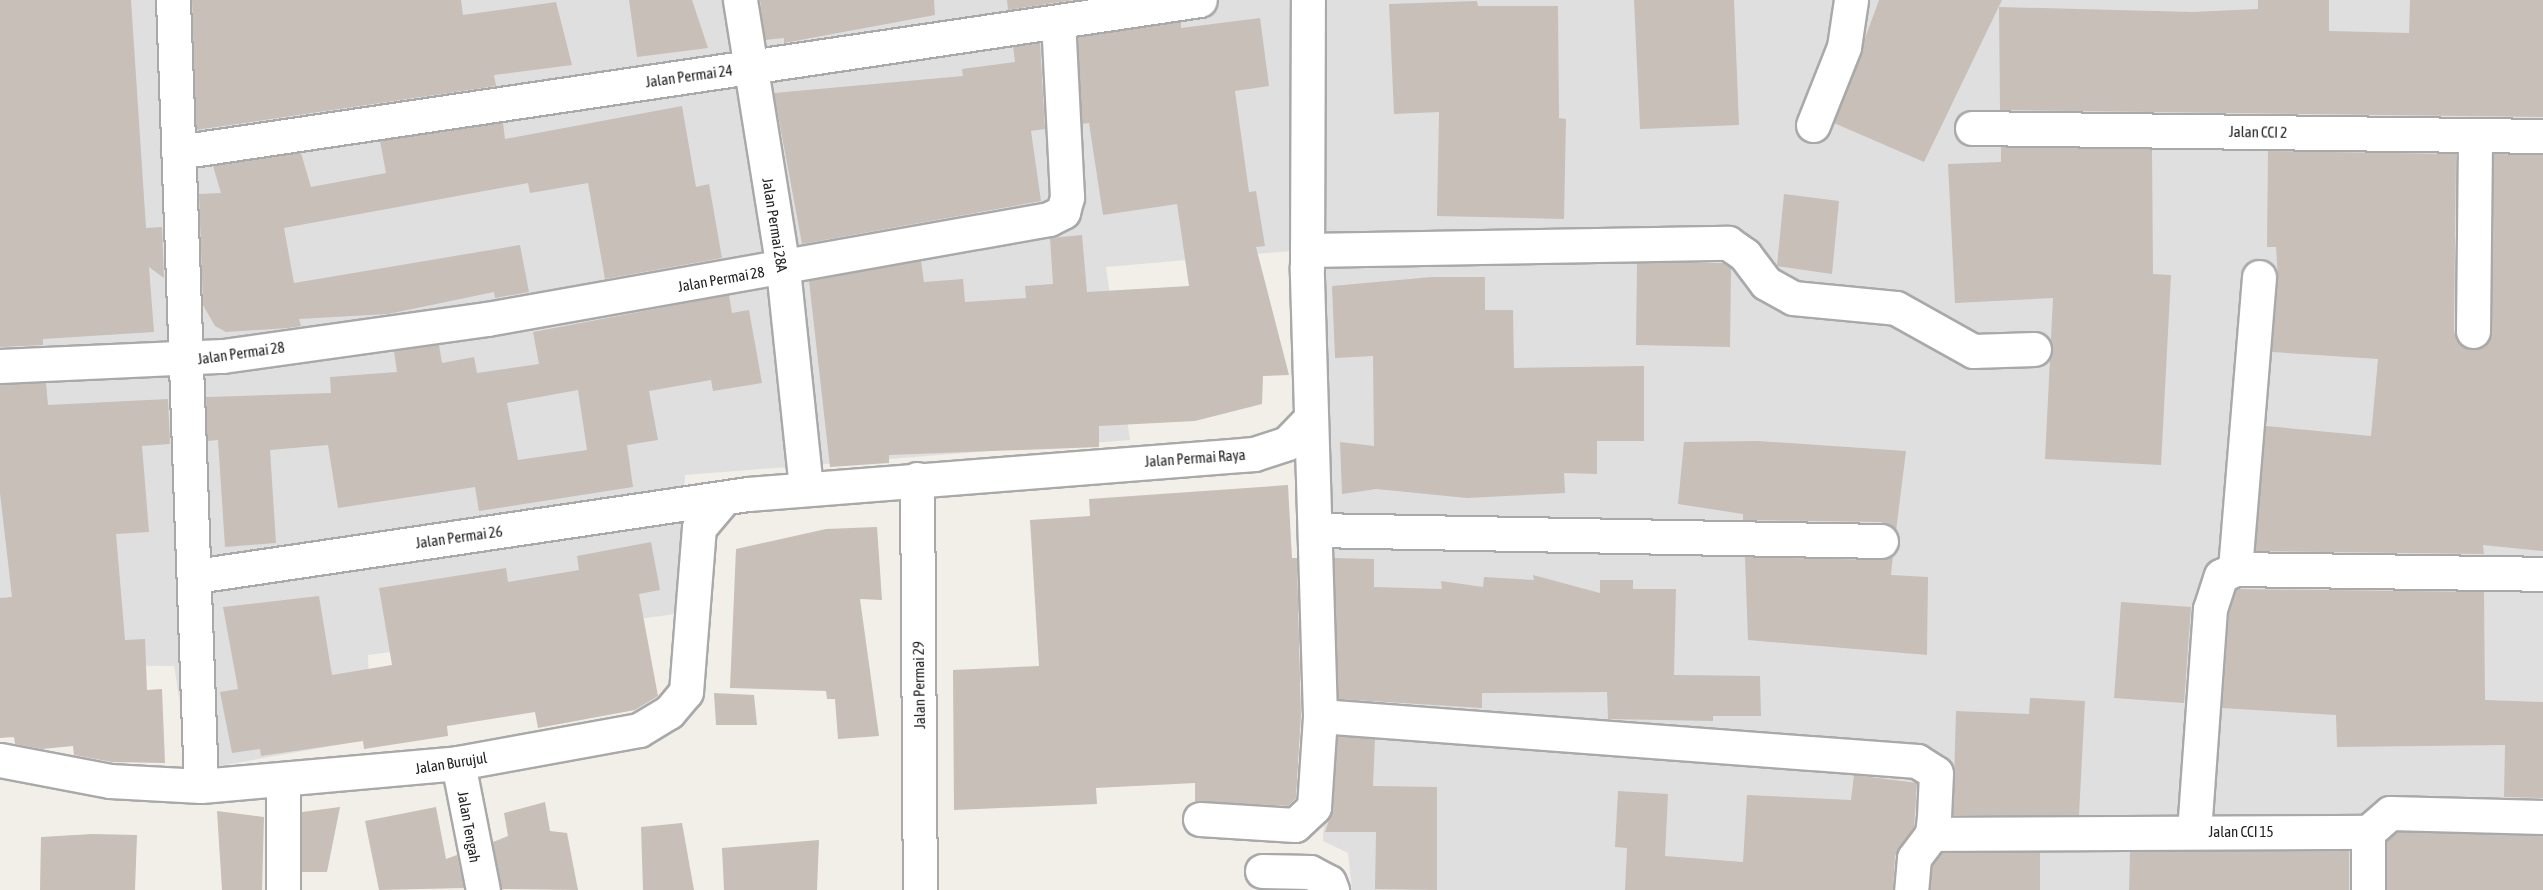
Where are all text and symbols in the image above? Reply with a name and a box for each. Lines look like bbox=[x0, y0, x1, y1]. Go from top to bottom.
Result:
street label: Jalan Permai 24 bbox=[644, 61, 734, 91]
street label: Jalan CCI 2 bbox=[2229, 122, 2287, 142]
street label: Jalan Permai 28A bbox=[759, 177, 791, 273]
street label: Jalan Permai 28 bbox=[676, 263, 766, 295]
street label: Jalan Permai 28 bbox=[196, 338, 286, 368]
street label: Jalan Permai Raya bbox=[1144, 445, 1246, 471]
street label: Jalan Permai 26 bbox=[414, 522, 504, 552]
street label: Jalan Permai 29 bbox=[909, 641, 929, 729]
street label: Jalan Burujul bbox=[414, 748, 488, 778]
street label: Jalan Tengah bbox=[454, 790, 484, 864]
street label: Jalan CCI 15 bbox=[2208, 823, 2274, 841]

